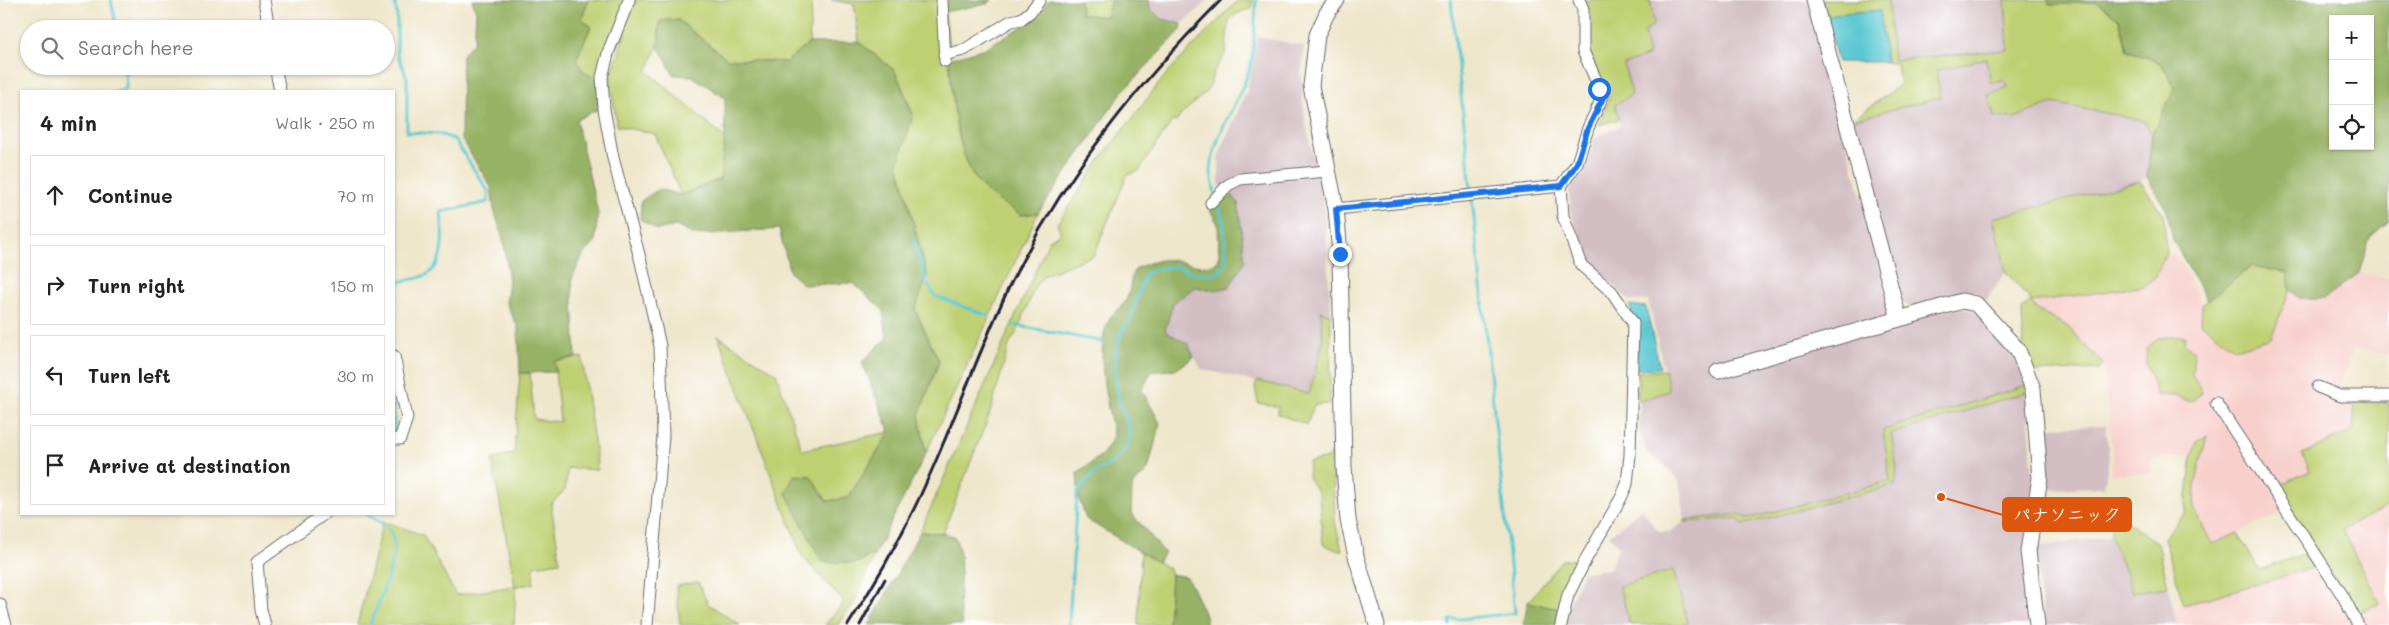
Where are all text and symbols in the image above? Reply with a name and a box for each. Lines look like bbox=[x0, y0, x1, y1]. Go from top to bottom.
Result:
map controls bbox=[2329, 15, 2374, 150]
button: + bbox=[2329, 15, 2374, 60]
search box bbox=[20, 20, 395, 75]
icon: search bbox=[38, 34, 66, 62]
text: Search here bbox=[78, 35, 194, 60]
button: − bbox=[2329, 60, 2374, 105]
route start bbox=[1588, 78, 1611, 101]
button: locate bbox=[2329, 105, 2374, 150]
text: 4 min bbox=[40, 109, 97, 136]
text: Walk · 250 m bbox=[275, 112, 375, 133]
icon: ahead bbox=[41, 181, 69, 209]
text: Continue bbox=[88, 183, 173, 208]
text: 70 m bbox=[337, 185, 374, 206]
route end bbox=[1329, 243, 1352, 266]
icon: right bbox=[41, 271, 69, 299]
text: Turn right bbox=[88, 273, 185, 298]
text: 150 m bbox=[330, 275, 374, 296]
icon: left bbox=[41, 361, 69, 389]
text: Turn left bbox=[88, 363, 171, 388]
text: 30 m bbox=[337, 365, 374, 386]
icon: arrive bbox=[41, 451, 69, 479]
text: Arrive at destination bbox=[88, 453, 291, 478]
callout: パナソニック bbox=[2003, 498, 2131, 531]
text: パナソニック bbox=[2013, 502, 2121, 526]

